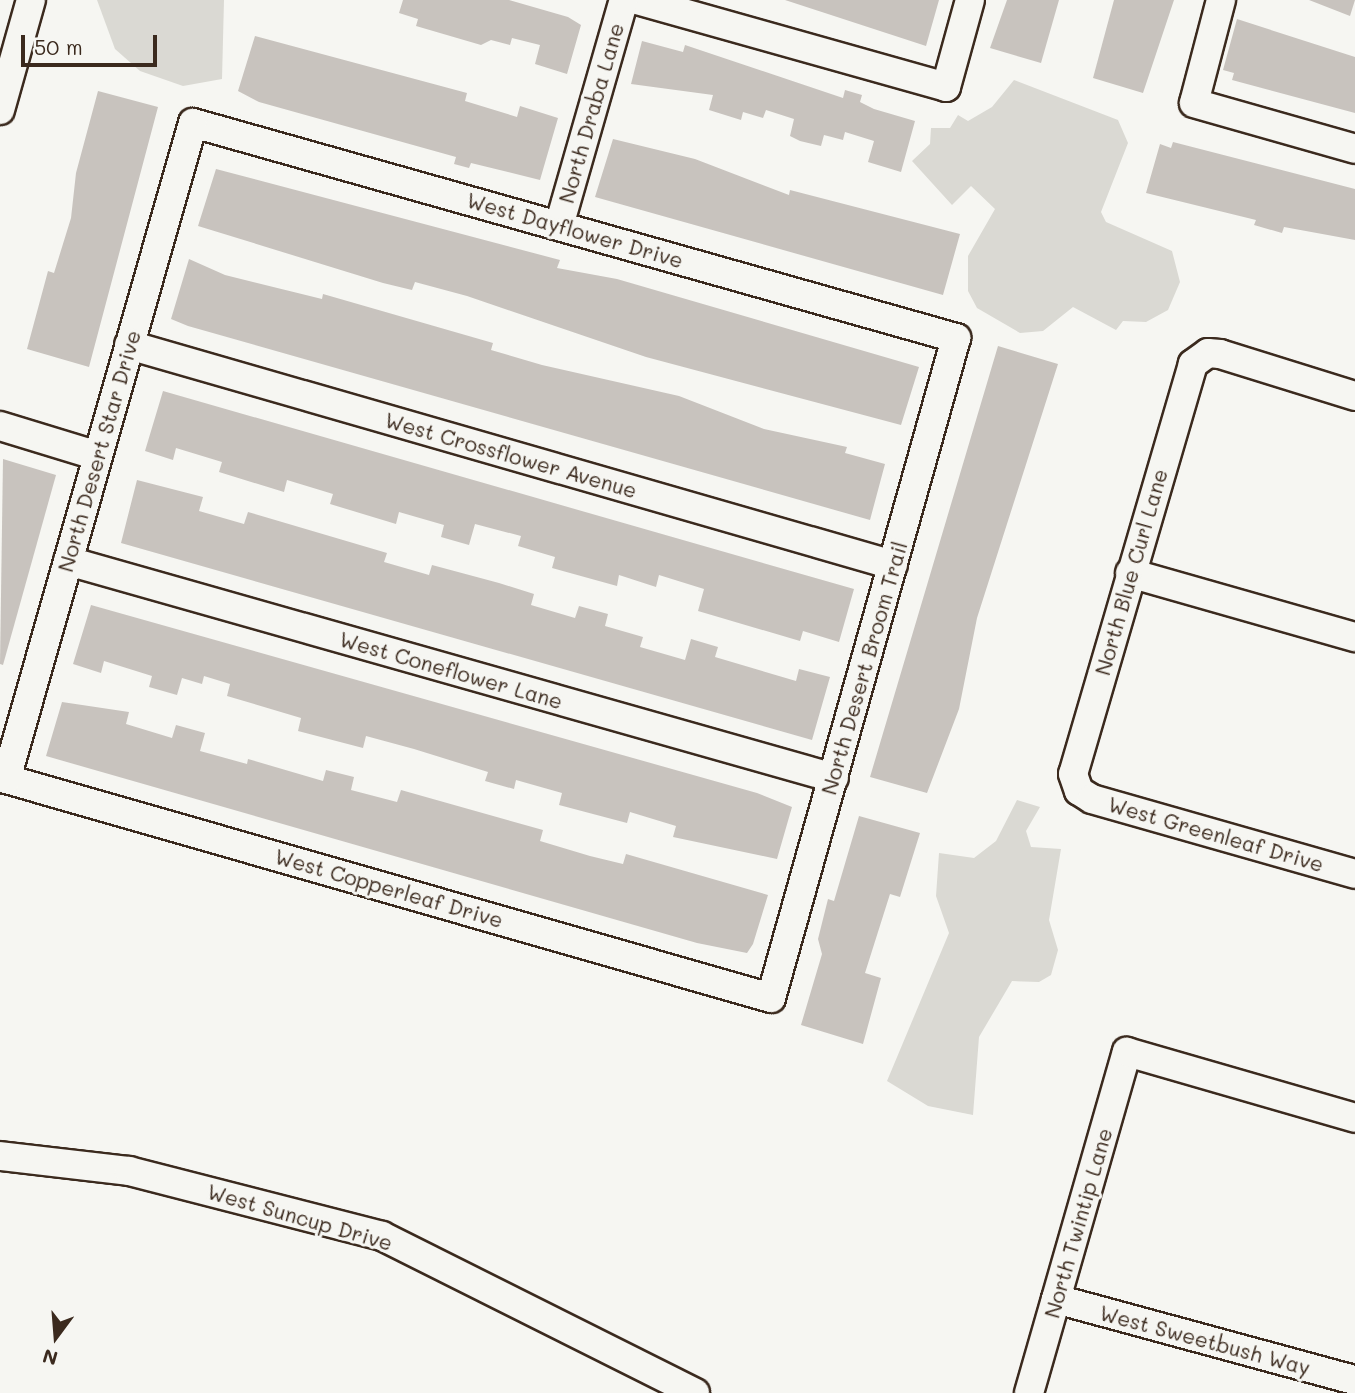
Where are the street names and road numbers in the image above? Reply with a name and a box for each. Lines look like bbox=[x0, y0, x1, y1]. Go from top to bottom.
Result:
street label: North Draba Lane bbox=[553, 20, 629, 206]
street label: West Dayflower Drive bbox=[464, 187, 686, 273]
street label: North Desert Star Drive bbox=[52, 327, 146, 575]
street label: West Crossflower Avenue bbox=[382, 407, 640, 503]
street label: North Blue Curl Lane bbox=[1089, 466, 1173, 678]
street label: North Desert Broom Trail bbox=[816, 538, 912, 798]
street label: West Coneflower Lane bbox=[337, 626, 565, 714]
street label: West Greenleaf Drive bbox=[1105, 791, 1327, 877]
street label: West Copperleaf Drive bbox=[272, 843, 506, 933]
street label: North Twintip Lane bbox=[1039, 1125, 1117, 1321]
street label: West Suncup Drive bbox=[204, 1178, 396, 1256]
street label: West Sweetbush Way bbox=[1097, 1300, 1313, 1380]

